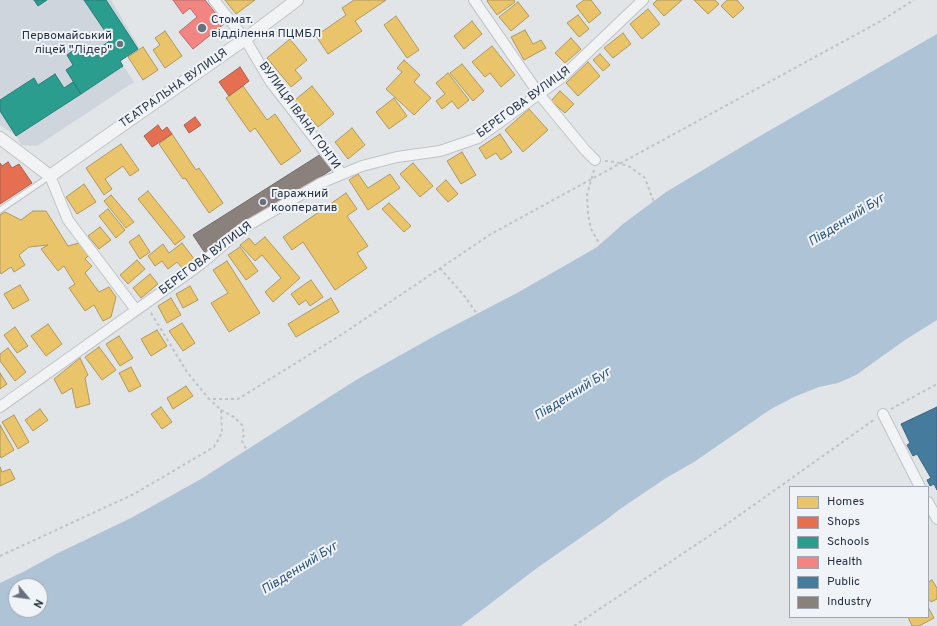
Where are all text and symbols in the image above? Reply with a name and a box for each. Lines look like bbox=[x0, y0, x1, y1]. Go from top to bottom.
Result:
place label: Стомат. відділення ПЦМБЛ bbox=[211, 14, 321, 42]
marker: Стомат. відділення ПЦМБЛ bbox=[196, 22, 208, 34]
place label: Первомайський ліцей "Лідер" bbox=[22, 30, 112, 58]
marker: Первомайський ліцей "Лідер" bbox=[115, 39, 125, 49]
street label: ТЕАТРАЛЬНА ВУЛИЦЯ bbox=[117, 46, 231, 132]
street label: ВУЛИЦЯ ІВАНА ГОНТИ bbox=[255, 60, 343, 172]
street label: БЕРЕГОВА ВУЛИЦЯ bbox=[474, 64, 574, 142]
place label: Гаражний кооператив bbox=[271, 188, 337, 216]
water label: Південний Буг bbox=[806, 191, 888, 251]
marker: Гаражний кооператив bbox=[258, 197, 268, 207]
street label: БЕРЕГОВА ВУЛИЦЯ bbox=[157, 219, 255, 299]
water label: Південний Буг bbox=[532, 365, 614, 425]
legend bbox=[789, 486, 929, 618]
text: Homes bbox=[827, 494, 864, 510]
text: Shops bbox=[827, 514, 860, 530]
text: Schools bbox=[827, 534, 869, 550]
water label: Південний Буг bbox=[259, 539, 341, 599]
text: Health bbox=[827, 554, 862, 570]
text: Public bbox=[827, 574, 860, 590]
north arrow bbox=[8, 578, 48, 618]
text: Industry bbox=[827, 594, 872, 610]
text: N bbox=[30, 596, 46, 610]

